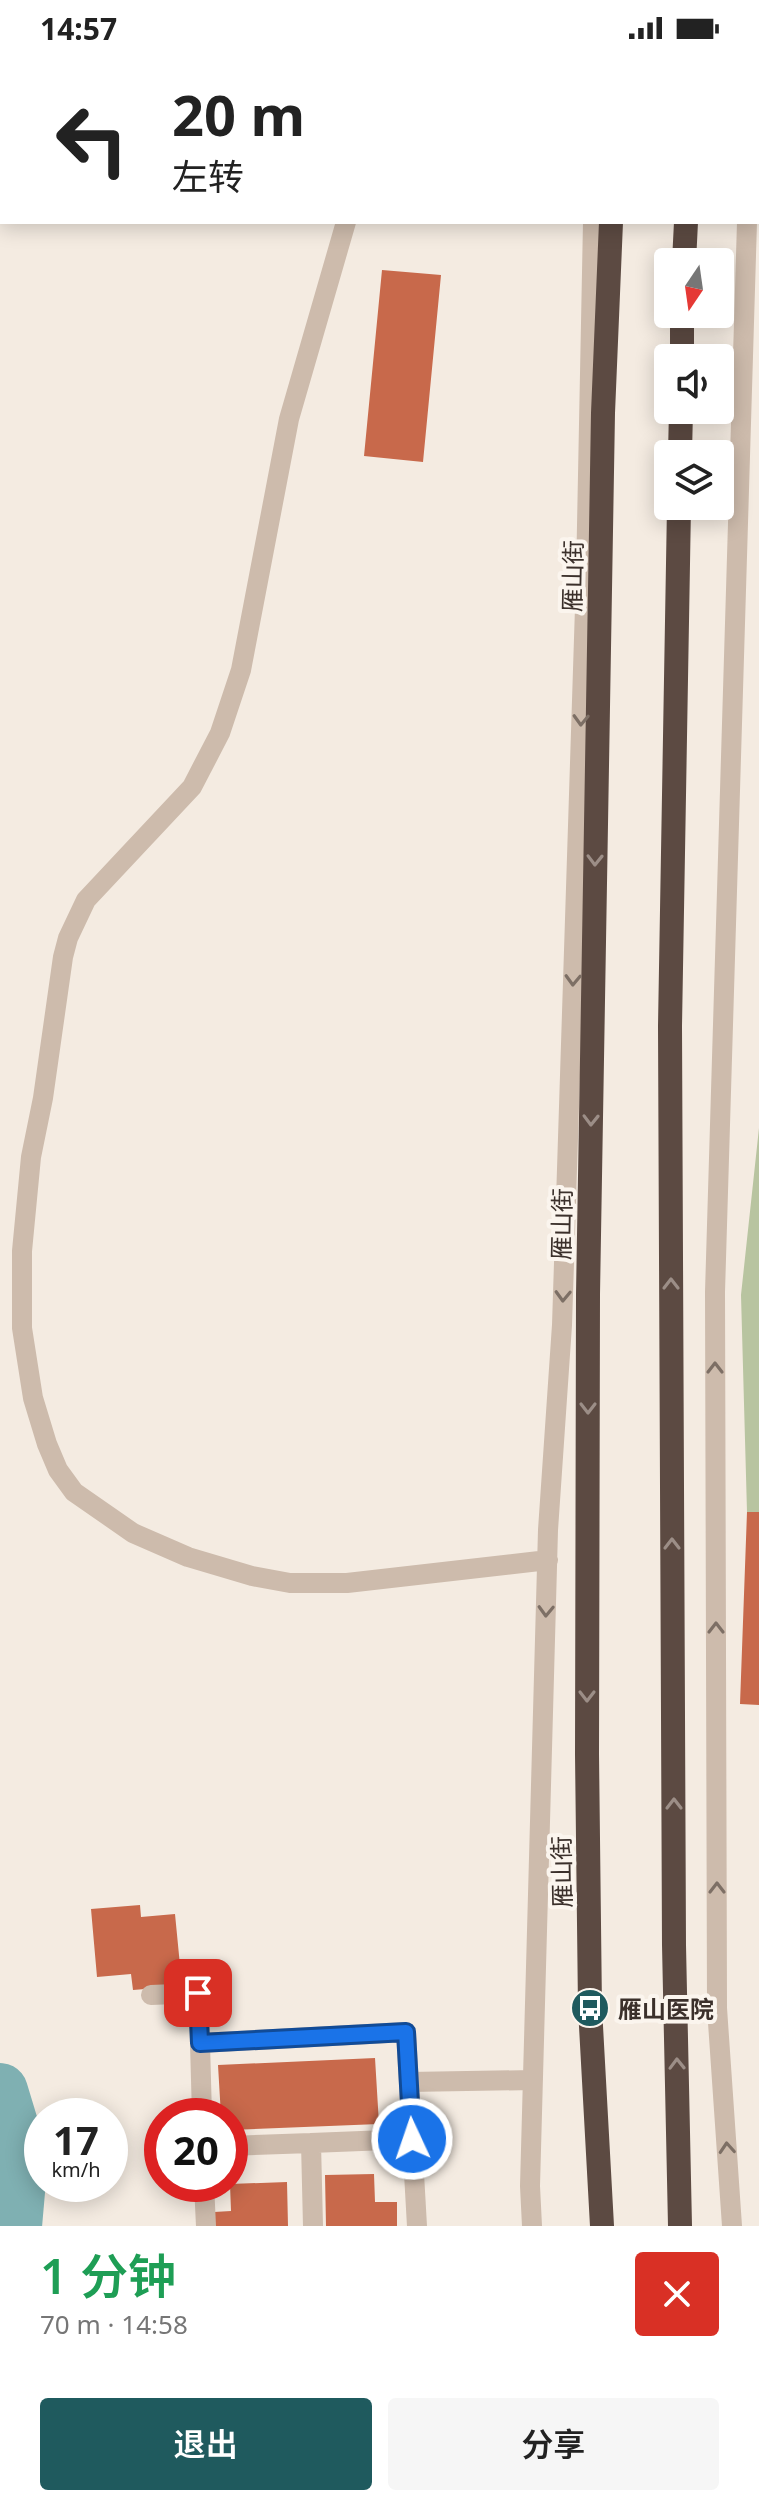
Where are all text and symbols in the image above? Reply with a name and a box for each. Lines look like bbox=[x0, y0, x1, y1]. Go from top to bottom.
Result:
text: 14:57 bbox=[40, 8, 117, 49]
text: 20 m bbox=[172, 76, 305, 152]
icon: left bbox=[40, 88, 144, 192]
text: 左转 bbox=[172, 152, 244, 201]
north arrow bbox=[654, 248, 734, 328]
map controls bbox=[654, 248, 734, 520]
button: sound bbox=[654, 344, 734, 424]
button: layers bbox=[654, 440, 734, 520]
street label: 雁山街 bbox=[555, 540, 589, 612]
one-way arrow bbox=[573, 714, 590, 727]
one-way arrow bbox=[587, 854, 604, 867]
one-way arrow bbox=[565, 974, 582, 987]
one-way arrow bbox=[582, 1114, 600, 1127]
street label: 雁山街 bbox=[544, 1188, 578, 1260]
one-way arrow bbox=[662, 1277, 680, 1290]
one-way arrow bbox=[555, 1290, 572, 1303]
one-way arrow bbox=[706, 1361, 724, 1374]
one-way arrow bbox=[579, 1402, 597, 1415]
one-way arrow bbox=[663, 1537, 681, 1550]
one-way arrow bbox=[538, 1605, 555, 1618]
one-way arrow bbox=[707, 1621, 724, 1634]
one-way arrow bbox=[578, 1690, 596, 1703]
one-way arrow bbox=[665, 1797, 683, 1810]
street label: 雁山街 bbox=[544, 1836, 578, 1908]
one-way arrow bbox=[708, 1881, 726, 1894]
pin bbox=[164, 1959, 232, 2027]
icon: arrive bbox=[176, 1971, 220, 2015]
bus stop icon: 雁山医院 bbox=[569, 1987, 611, 2029]
place label: 雁山医院 bbox=[618, 1992, 714, 2025]
one-way arrow bbox=[668, 2057, 685, 2070]
position arrow bbox=[370, 2097, 454, 2181]
speed limit sign: 20 bbox=[144, 2098, 248, 2202]
text: 17 bbox=[53, 2112, 99, 2167]
one-way arrow bbox=[719, 2141, 736, 2154]
text: km/h bbox=[51, 2156, 101, 2183]
text: 1 分钟 bbox=[40, 2243, 176, 2308]
button: close bbox=[635, 2252, 719, 2336]
text: 70 m · 14:58 bbox=[40, 2306, 188, 2342]
button: 退出 bbox=[40, 2398, 372, 2490]
button: 分享 bbox=[388, 2398, 719, 2490]

